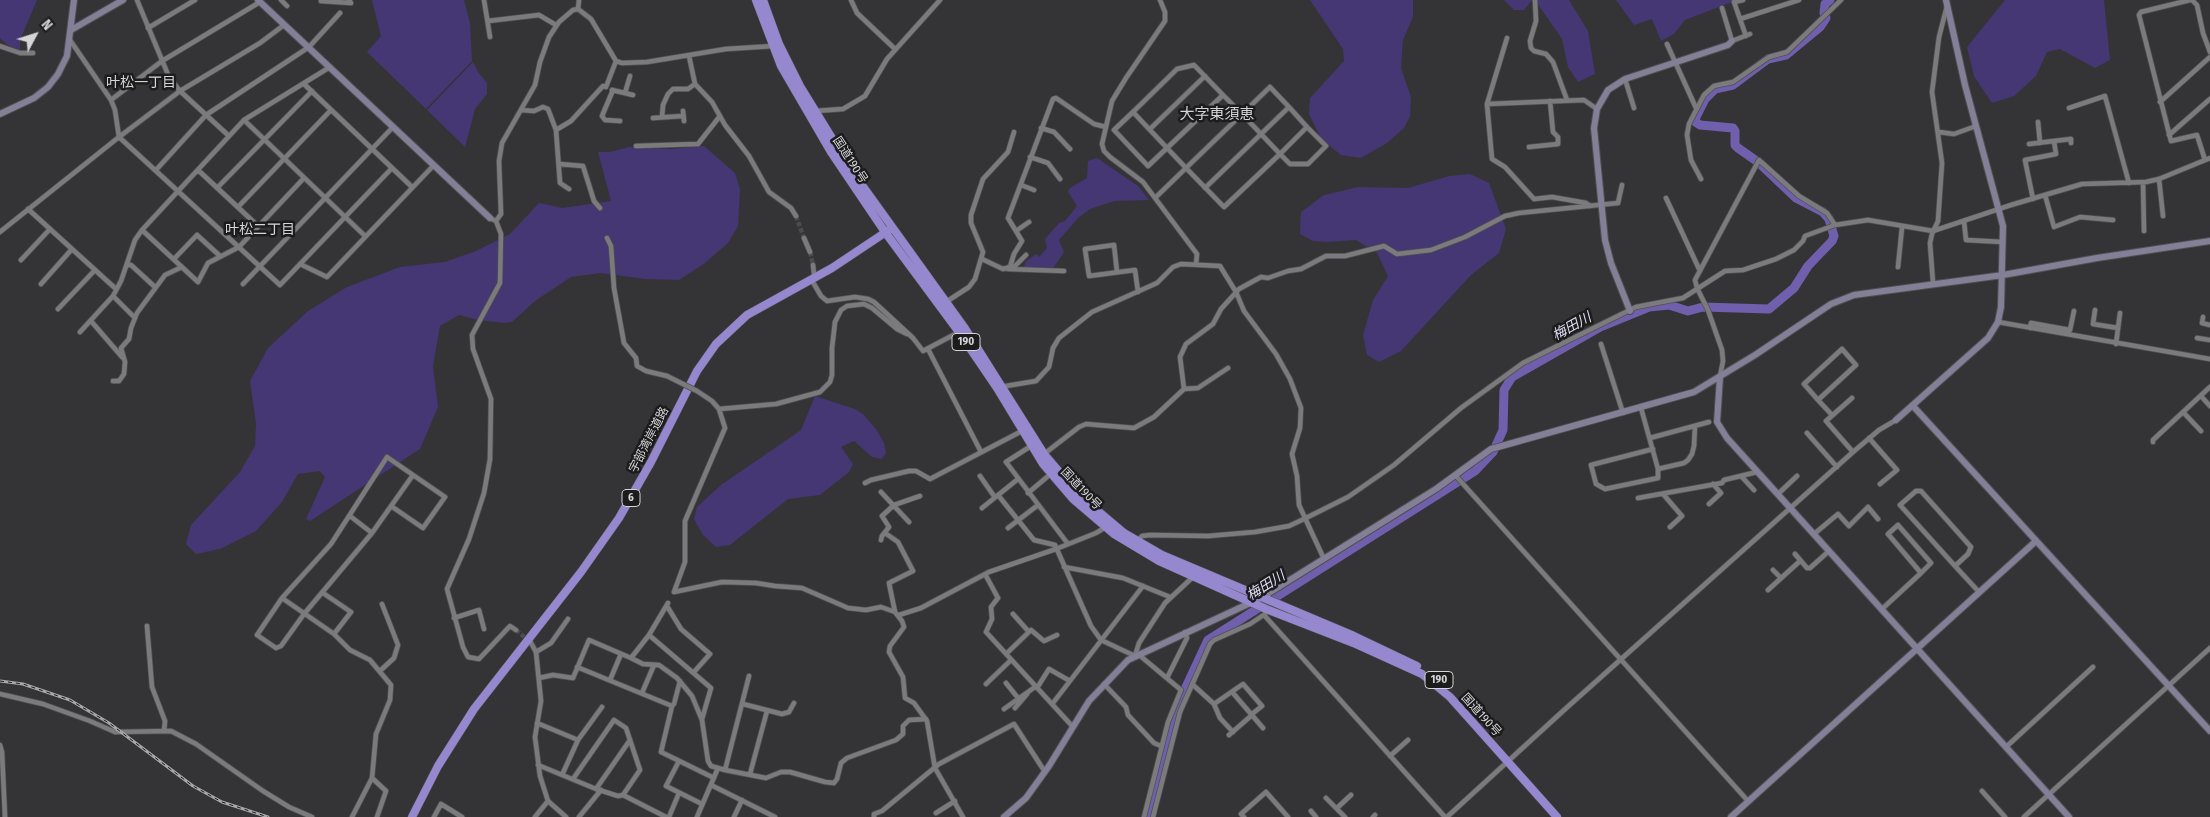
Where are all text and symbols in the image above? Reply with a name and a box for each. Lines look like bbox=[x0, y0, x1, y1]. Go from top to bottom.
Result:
north arrow bbox=[10, 10, 60, 60]
text: N bbox=[38, 16, 56, 34]
district label: 叶松一丁目 bbox=[106, 75, 176, 91]
district label: 大字東須恵 bbox=[1180, 106, 1254, 124]
street label: 国道190号 bbox=[830, 134, 870, 186]
district label: 叶松二丁目 bbox=[225, 222, 295, 238]
water label: 梅田川 bbox=[1550, 309, 1594, 345]
road number: 190 bbox=[952, 334, 980, 351]
street label: 宇部湾岸道路 bbox=[626, 405, 672, 475]
street label: 国道190号 bbox=[1057, 465, 1105, 513]
road number: 6 bbox=[622, 489, 640, 506]
water label: 梅田川 bbox=[1244, 568, 1288, 604]
road number: 190 bbox=[1425, 672, 1453, 688]
street label: 国道190号 bbox=[1458, 691, 1504, 739]

